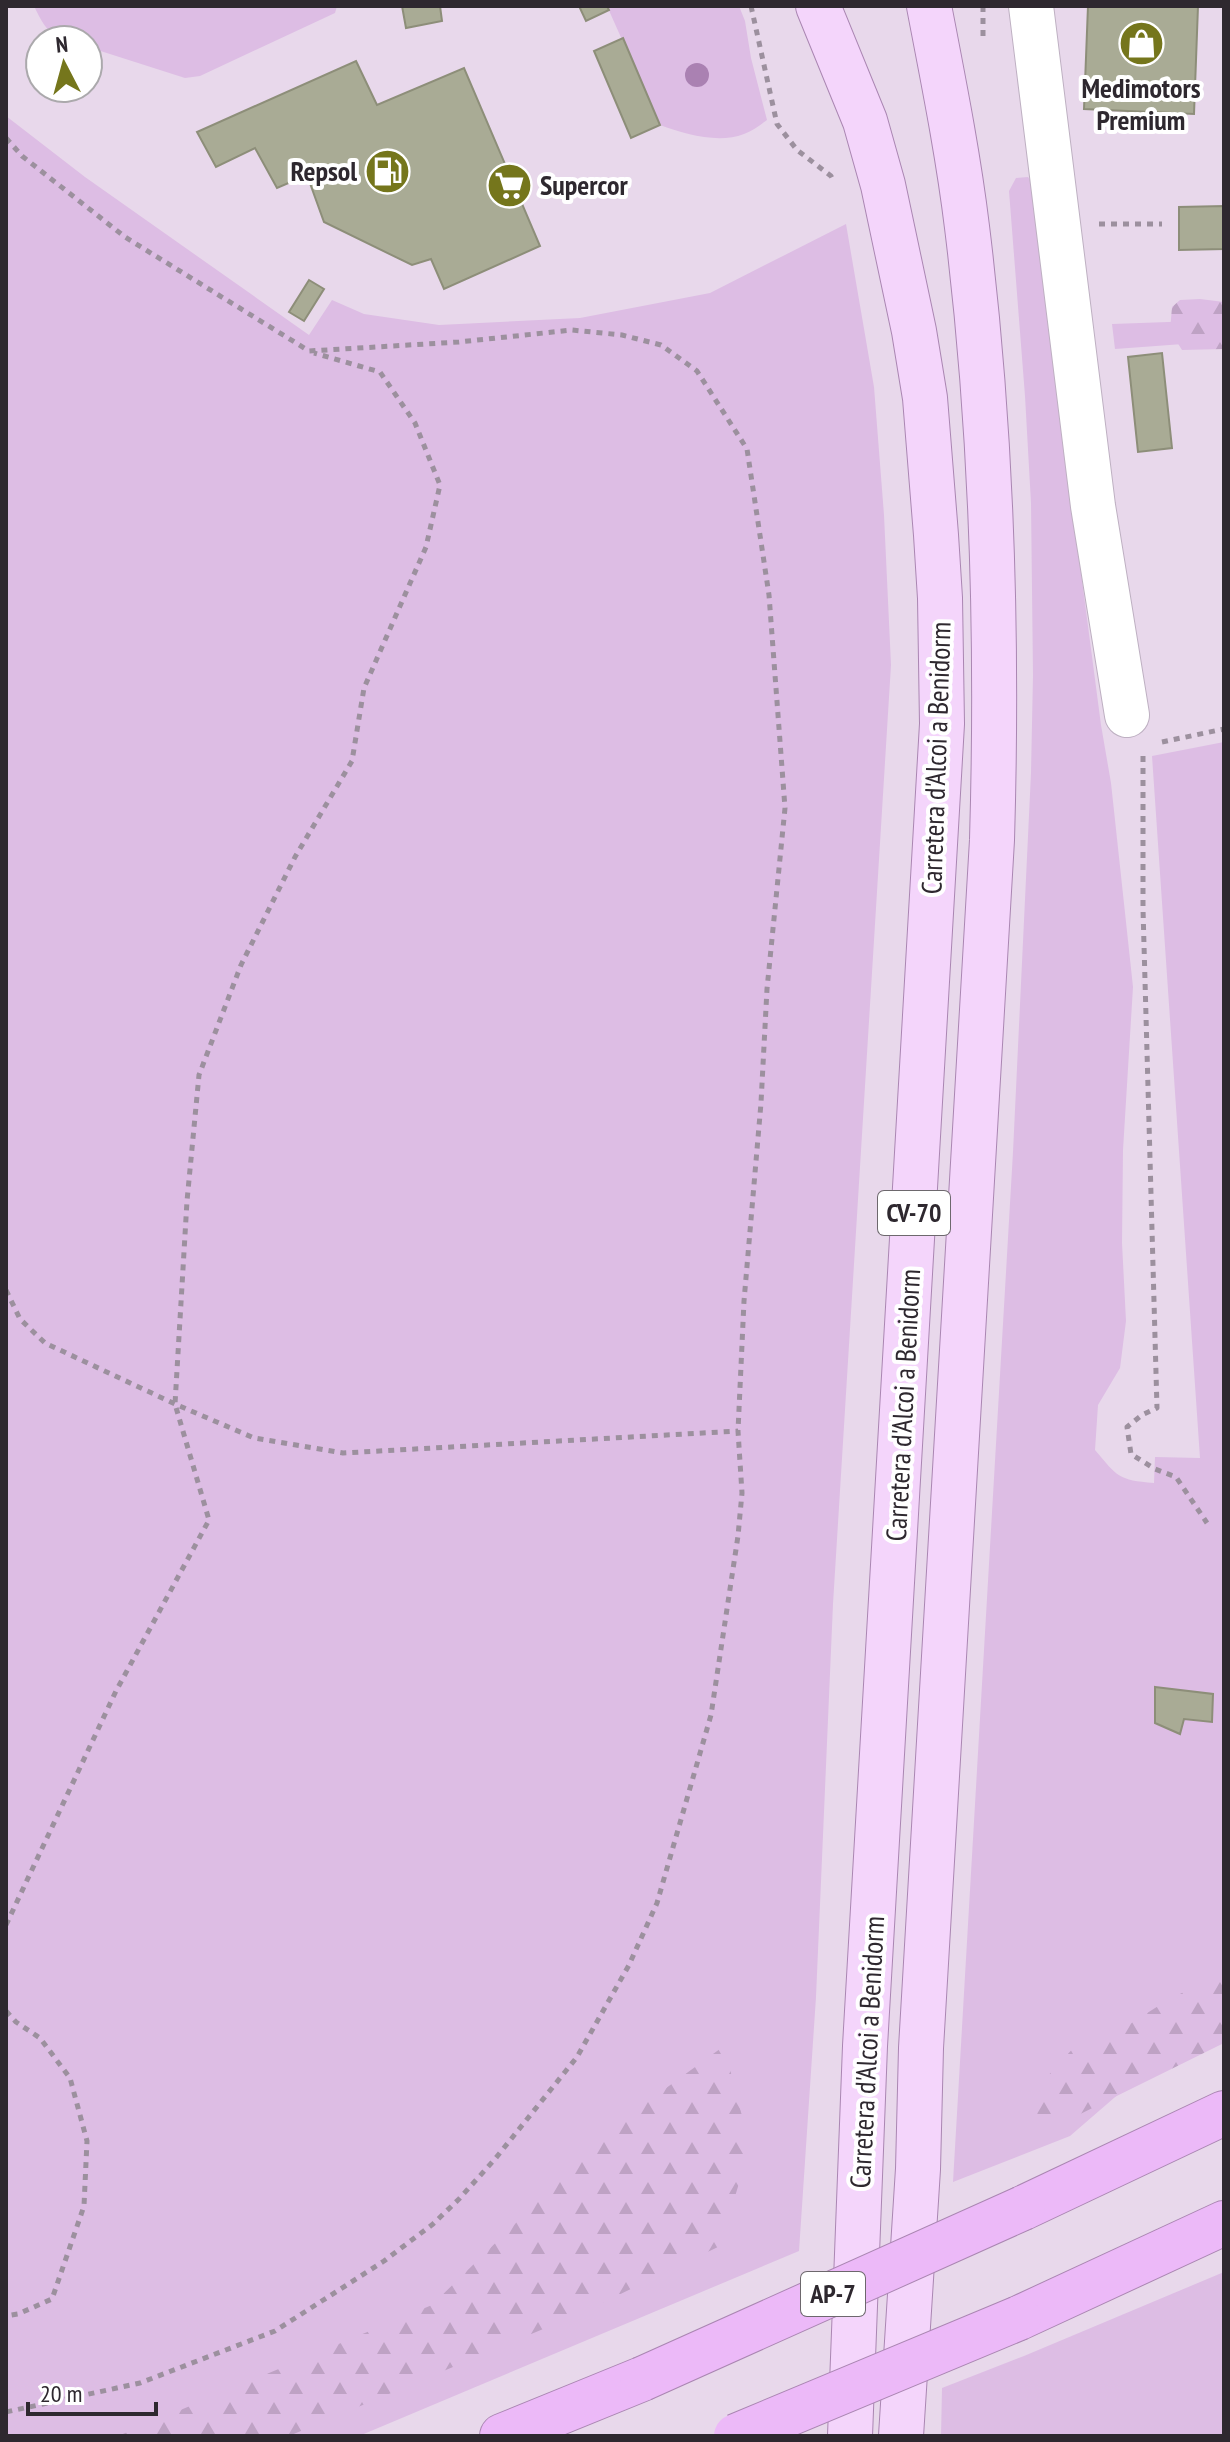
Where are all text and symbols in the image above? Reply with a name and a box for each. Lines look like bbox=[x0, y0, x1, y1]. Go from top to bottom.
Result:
shop icon: Medimotors Premium bbox=[1117, 19, 1165, 67]
north arrow bbox=[24, 24, 104, 104]
text: N bbox=[55, 30, 69, 59]
place label: Medimotors Premium bbox=[1082, 69, 1201, 138]
fuel station icon: Repsol bbox=[364, 147, 412, 195]
place label: Repsol bbox=[290, 152, 357, 189]
supermarket icon: Supercor bbox=[485, 161, 533, 209]
place label: Supercor bbox=[540, 166, 628, 203]
street label: Carretera d'Alcoi a Benidorm bbox=[912, 621, 959, 895]
road number: CV-70 bbox=[878, 1191, 950, 1235]
street label: Carretera d'Alcoi a Benidorm bbox=[877, 1268, 928, 1542]
street label: Carretera d'Alcoi a Benidorm bbox=[841, 1915, 892, 2189]
road number: AP-7 bbox=[801, 2272, 865, 2316]
scale bar bbox=[28, 2366, 156, 2416]
text: 20 m bbox=[40, 2378, 82, 2409]

